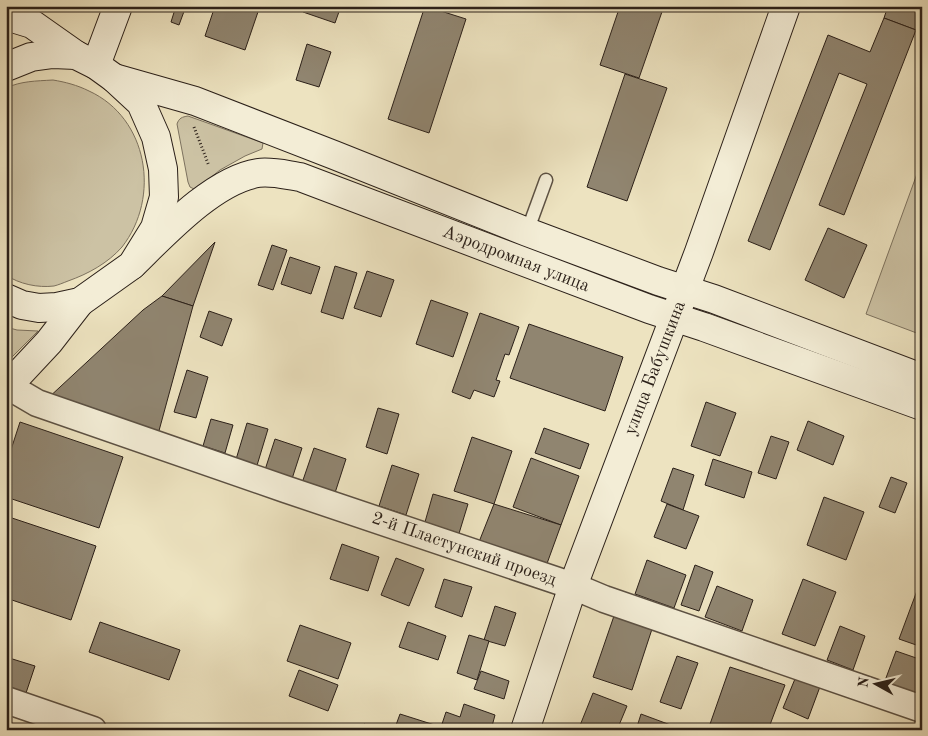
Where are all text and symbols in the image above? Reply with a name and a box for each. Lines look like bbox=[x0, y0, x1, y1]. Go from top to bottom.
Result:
street label: Аэродромная улица bbox=[440, 223, 592, 295]
street label: улица Бабушкина bbox=[621, 298, 689, 438]
street label: 2-й Пластунский проезд bbox=[369, 509, 559, 589]
north arrow bbox=[850, 658, 900, 708]
text: N bbox=[856, 676, 872, 689]

